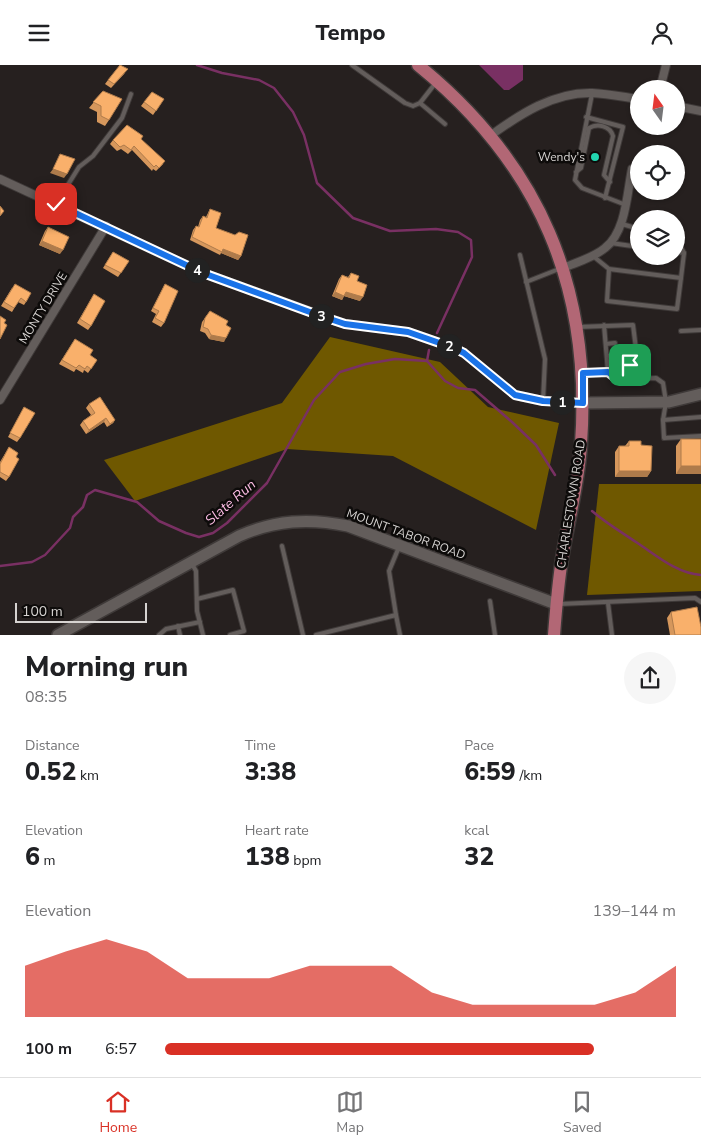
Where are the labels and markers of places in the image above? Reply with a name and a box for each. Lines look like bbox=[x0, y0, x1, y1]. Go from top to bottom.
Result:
place label: Wendy's bbox=[538, 149, 585, 165]
marker: Wendy's bbox=[589, 151, 601, 163]
pin bbox=[35, 183, 77, 225]
pin: 4 bbox=[184, 257, 210, 283]
pin: 3 bbox=[308, 303, 334, 329]
pin: 2 bbox=[436, 333, 462, 359]
pin bbox=[609, 344, 651, 386]
pin: 1 bbox=[550, 389, 574, 415]

